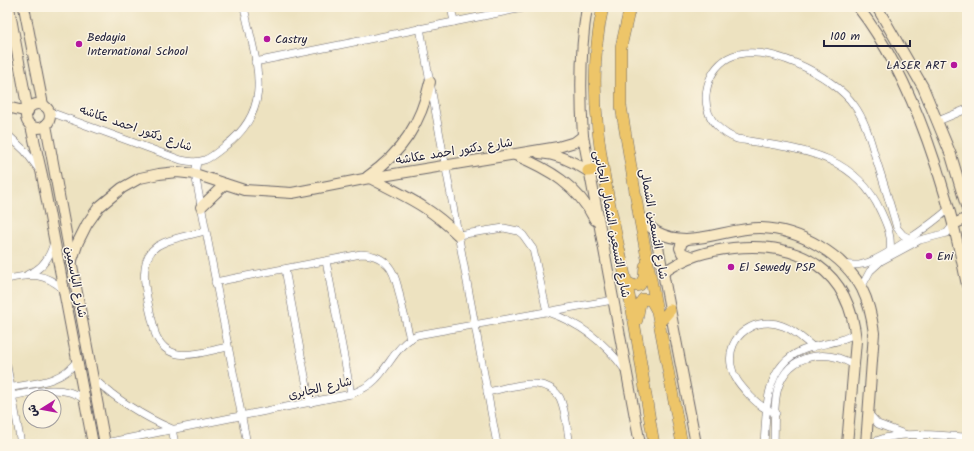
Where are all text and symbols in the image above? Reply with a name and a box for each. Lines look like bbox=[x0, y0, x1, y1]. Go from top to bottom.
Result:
scale bar bbox=[824, 22, 910, 48]
text: 100 m bbox=[830, 27, 861, 46]
place label: Bedayia International School bbox=[87, 28, 188, 61]
place label: Castry bbox=[275, 30, 308, 49]
marker: Castry bbox=[262, 34, 272, 44]
marker: Bedayia International School bbox=[74, 39, 84, 49]
place label: LASER ART bbox=[886, 56, 948, 75]
marker: LASER ART bbox=[949, 60, 959, 70]
street label: شارع دكتور احمد عكاشه bbox=[77, 100, 195, 157]
street label: شارع دكتور احمد عكاشه bbox=[394, 133, 514, 170]
street label: شارع التسعين الشمالى الجانبى bbox=[588, 149, 635, 299]
street label: شارع التسعين الشمالى bbox=[634, 167, 673, 281]
street label: شارع الياسمين bbox=[59, 245, 92, 319]
place label: Eni bbox=[937, 247, 954, 266]
marker: Eni bbox=[924, 251, 934, 261]
place label: El Sewedy PSP bbox=[739, 258, 815, 277]
marker: El Sewedy PSP bbox=[726, 262, 736, 272]
street label: شارع الجابرى bbox=[286, 372, 354, 405]
north arrow bbox=[22, 389, 62, 429]
text: ش bbox=[23, 403, 43, 418]

